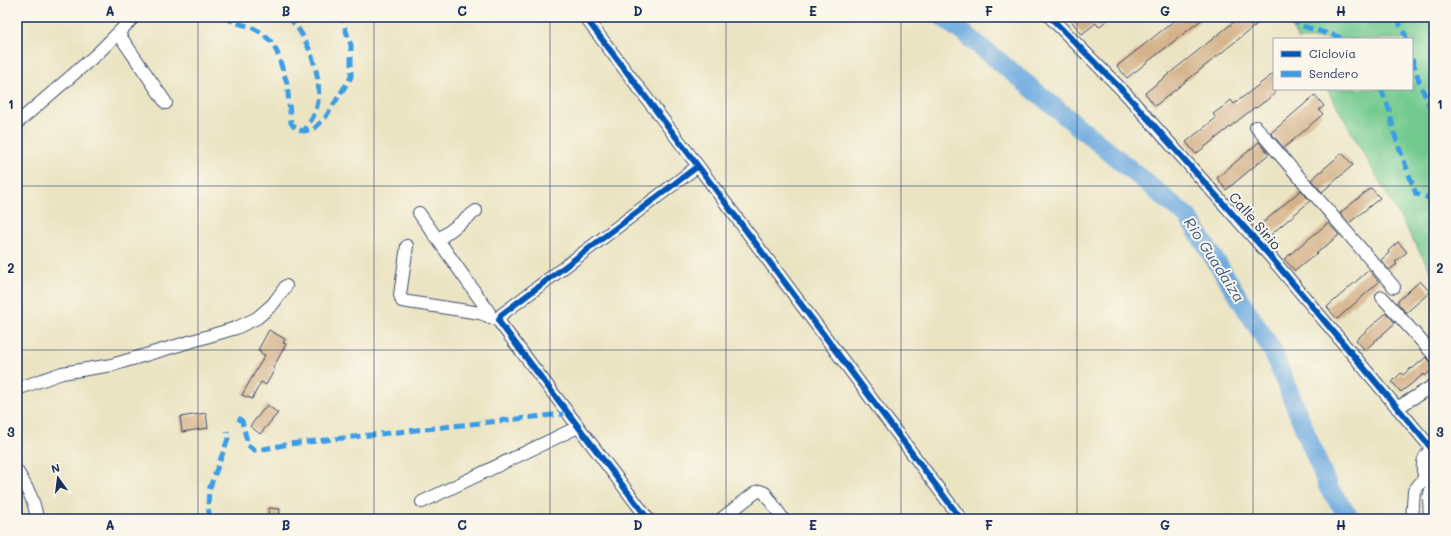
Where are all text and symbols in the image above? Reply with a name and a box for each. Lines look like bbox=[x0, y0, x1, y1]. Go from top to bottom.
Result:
text: A bbox=[105, 2, 115, 19]
text: B bbox=[282, 2, 291, 19]
text: C bbox=[457, 2, 467, 19]
text: D bbox=[633, 2, 643, 19]
text: E bbox=[809, 2, 817, 19]
text: F bbox=[985, 2, 993, 19]
text: G bbox=[1160, 2, 1170, 19]
text: H bbox=[1336, 2, 1346, 19]
legend bbox=[1273, 38, 1413, 90]
text: Ciclovía bbox=[1309, 45, 1356, 61]
text: Sendero bbox=[1309, 65, 1358, 81]
text: 1 bbox=[8, 95, 14, 112]
text: 1 bbox=[1437, 95, 1443, 112]
street label: Calle Sirio bbox=[1225, 188, 1286, 254]
water label: Rio Guadaiza bbox=[1180, 213, 1250, 306]
text: 2 bbox=[7, 259, 15, 276]
text: 2 bbox=[1436, 259, 1444, 276]
text: 3 bbox=[7, 423, 15, 440]
text: 3 bbox=[1436, 423, 1444, 440]
north arrow bbox=[38, 458, 78, 498]
text: N bbox=[50, 460, 61, 476]
text: A bbox=[105, 516, 115, 533]
text: B bbox=[282, 516, 291, 533]
text: C bbox=[457, 516, 467, 533]
text: D bbox=[633, 516, 643, 533]
text: E bbox=[809, 516, 817, 533]
text: F bbox=[985, 516, 993, 533]
text: G bbox=[1160, 516, 1170, 533]
text: H bbox=[1336, 516, 1346, 533]

